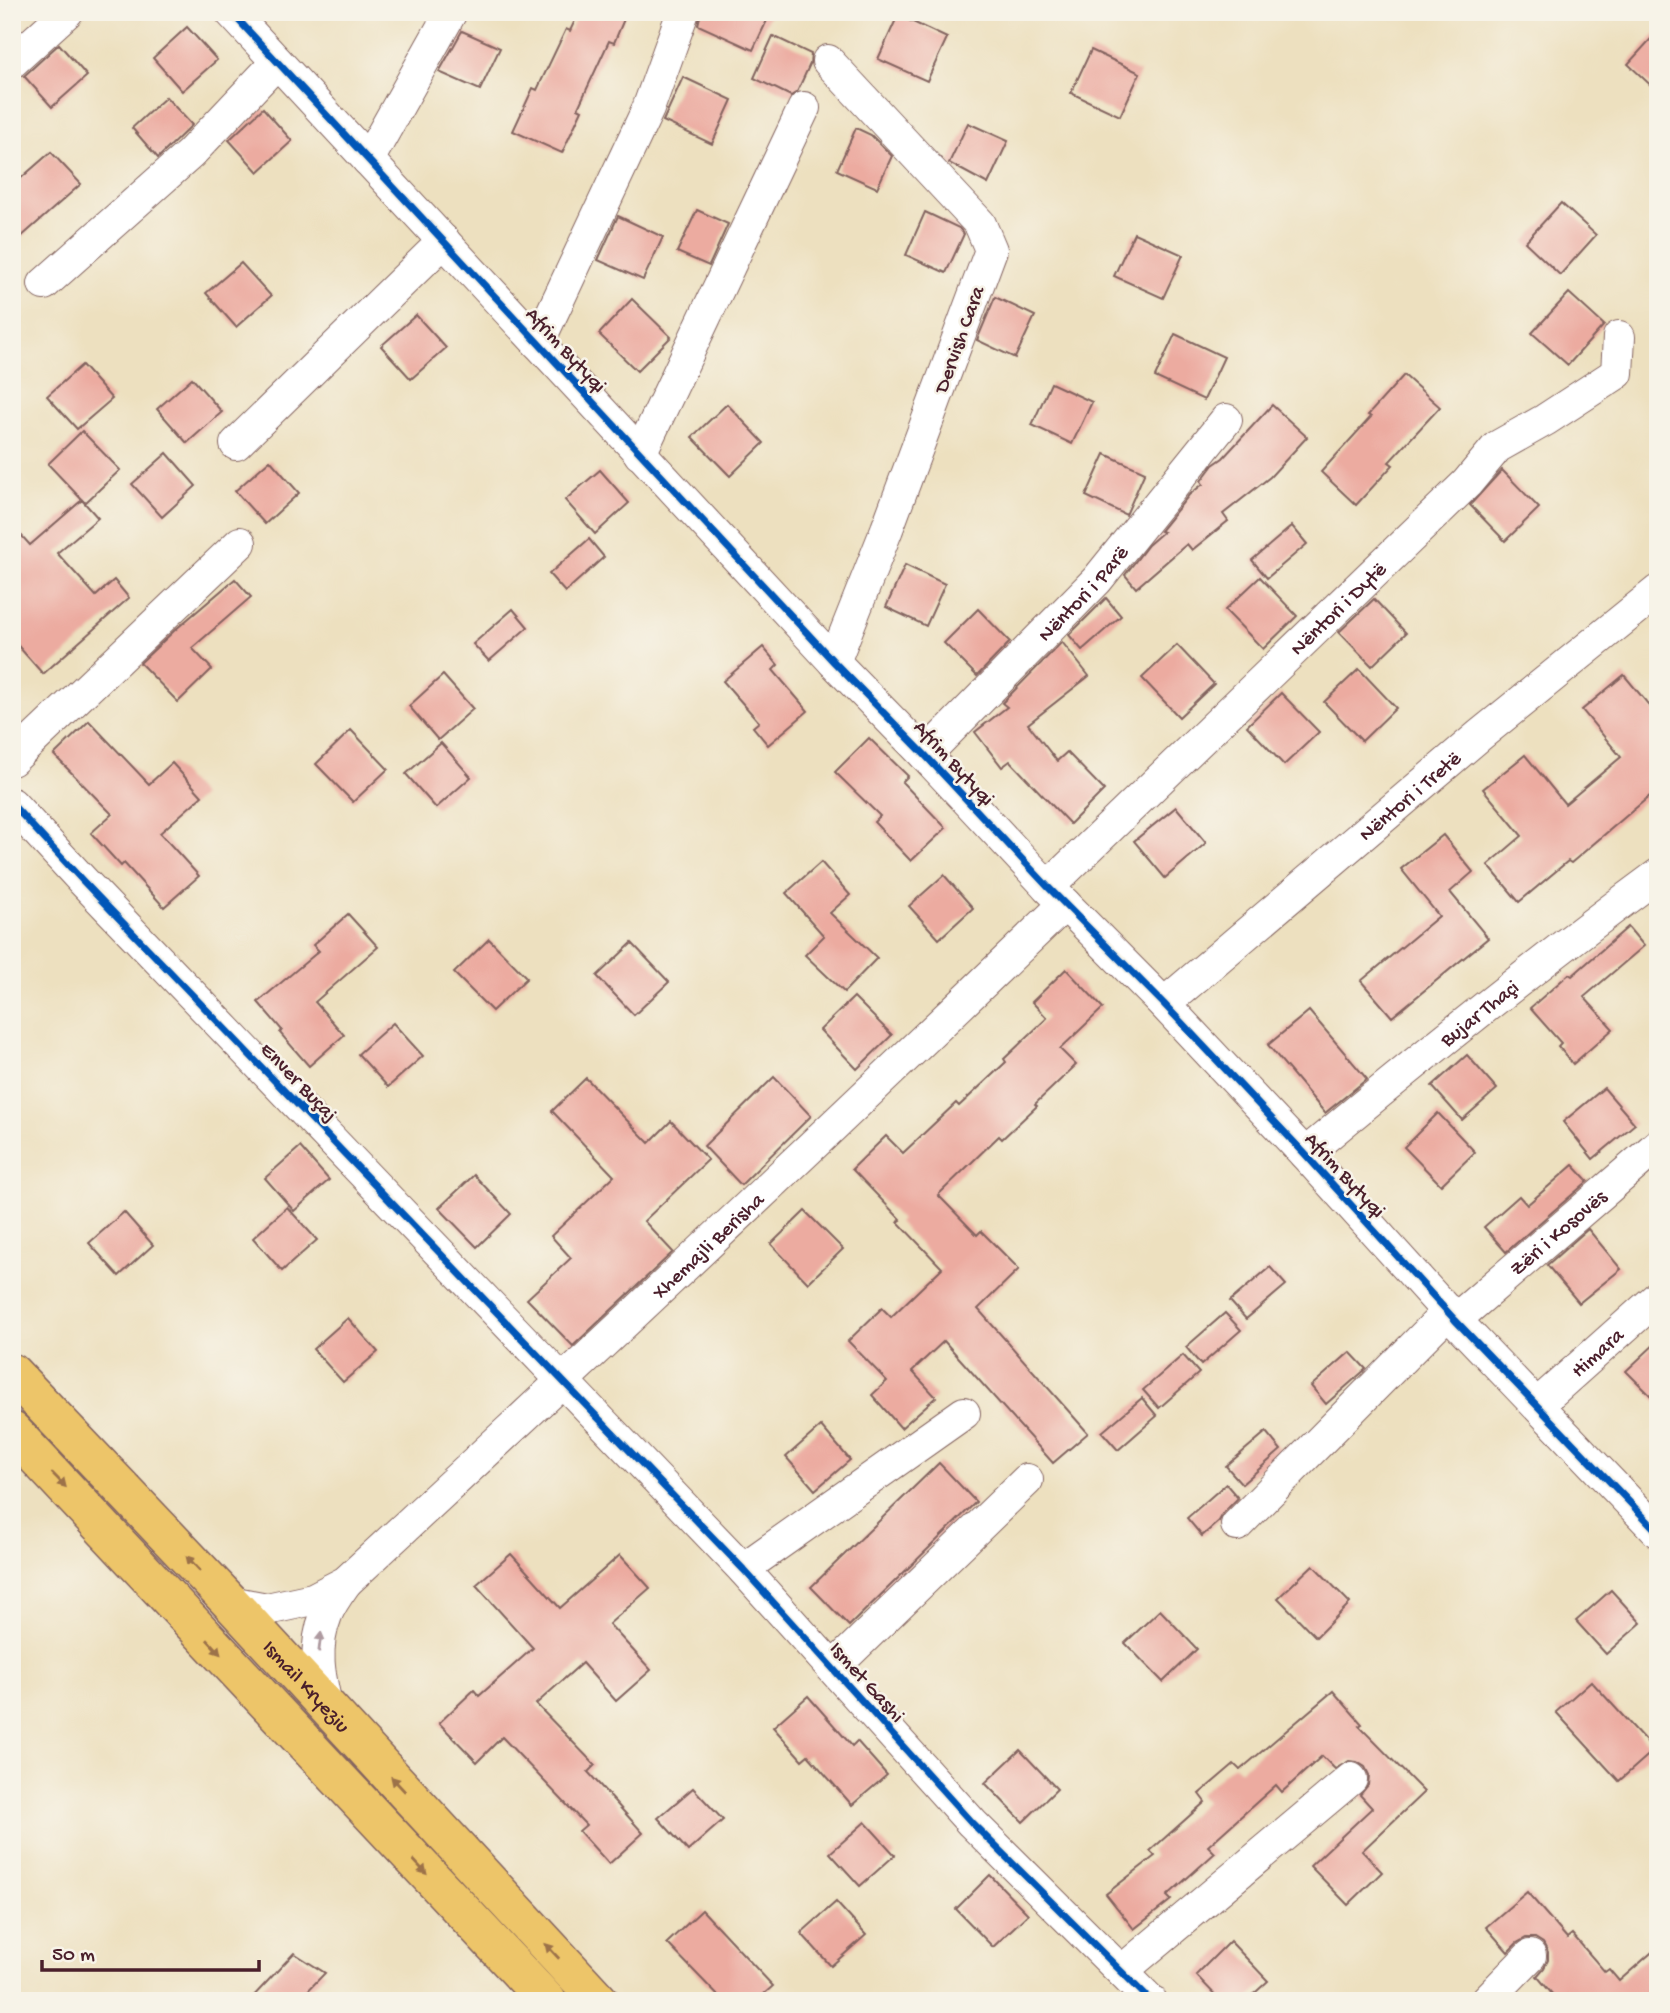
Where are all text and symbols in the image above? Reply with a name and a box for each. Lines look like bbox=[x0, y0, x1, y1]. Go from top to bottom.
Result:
street label: Dervish Cara bbox=[930, 282, 993, 399]
street label: Afrim Bytyqi bbox=[519, 303, 610, 399]
street label: Nëntori i Parë bbox=[1034, 541, 1136, 649]
street label: Nëntori i Dytë bbox=[1286, 558, 1394, 663]
street label: Afrim Bytyqi bbox=[907, 716, 998, 812]
street label: Nëntori i Tretë bbox=[1355, 747, 1469, 848]
street label: Bujar Thaçi bbox=[1436, 976, 1525, 1055]
street label: Enver Buçaj bbox=[253, 1038, 342, 1128]
street label: Afrim Bytyqi bbox=[1298, 1128, 1389, 1224]
street label: Zëri i Kosovës bbox=[1506, 1185, 1614, 1283]
street label: Xhemajli Berisha bbox=[648, 1188, 772, 1307]
street label: Himara bbox=[1567, 1323, 1632, 1384]
one-way arrow bbox=[51, 1472, 68, 1489]
one-way arrow bbox=[185, 1555, 201, 1572]
one-way arrow bbox=[315, 1631, 326, 1653]
street label: Ismail Kryeziu bbox=[256, 1636, 354, 1740]
one-way arrow bbox=[206, 1638, 222, 1656]
street label: Ismet Gashi bbox=[822, 1638, 908, 1729]
one-way arrow bbox=[390, 1776, 406, 1793]
one-way arrow bbox=[412, 1858, 428, 1875]
scale bar bbox=[42, 1929, 259, 1973]
one-way arrow bbox=[545, 1943, 561, 1960]
text: 50 m bbox=[52, 1944, 95, 1969]

